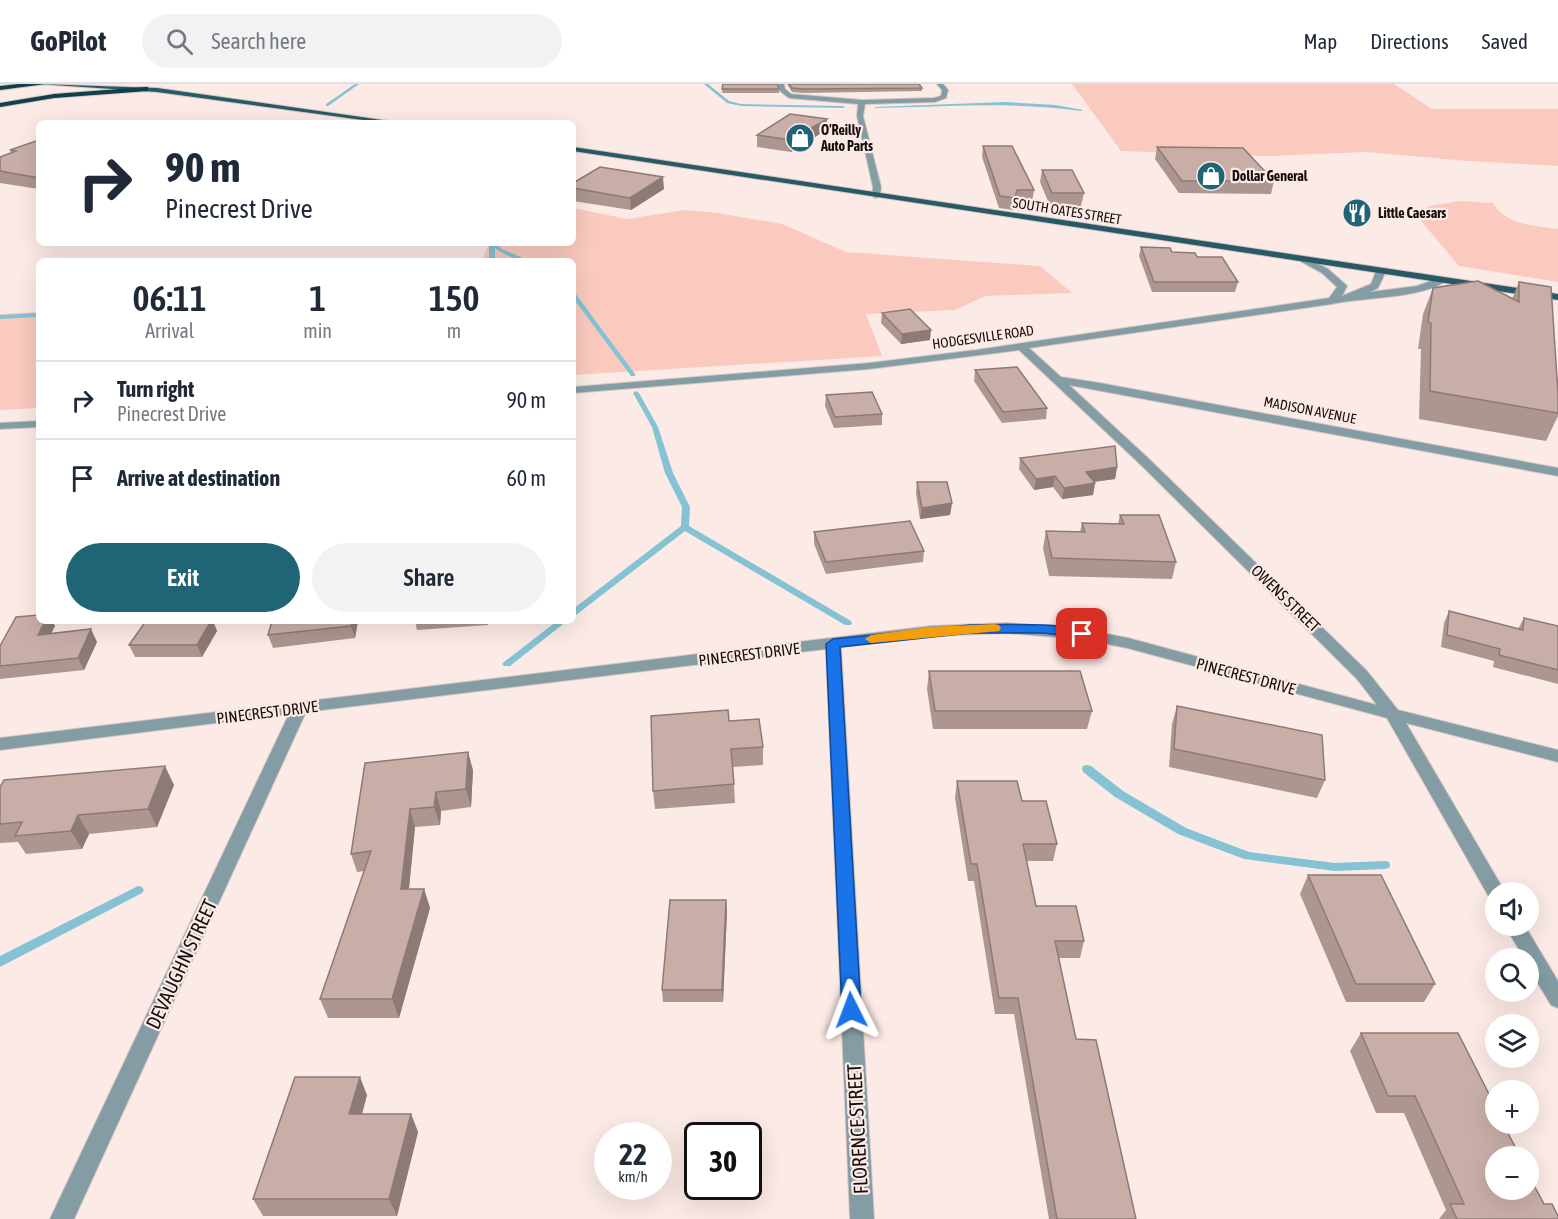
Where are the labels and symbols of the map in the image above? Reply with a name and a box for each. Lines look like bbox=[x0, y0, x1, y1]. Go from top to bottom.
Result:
shop icon: O'Reilly Auto Parts bbox=[784, 122, 816, 154]
place label: O'Reilly Auto Parts bbox=[820, 122, 873, 154]
shop icon: Dollar General bbox=[1195, 160, 1227, 192]
place label: Dollar General bbox=[1232, 168, 1308, 184]
street label: SOUTH OATES STREET bbox=[1011, 194, 1123, 228]
restaurant icon: Little Caesars bbox=[1341, 197, 1373, 229]
place label: Little Caesars bbox=[1378, 205, 1446, 221]
street label: HODGESVILLE ROAD bbox=[931, 322, 1035, 352]
street label: MADISON AVENUE bbox=[1262, 393, 1358, 427]
street label: OWENS STREET bbox=[1248, 561, 1324, 635]
pin bbox=[1056, 608, 1107, 659]
street label: PINECREST DRIVE bbox=[697, 639, 801, 669]
street label: PINECREST DRIVE bbox=[1194, 654, 1298, 698]
street label: PINECREST DRIVE bbox=[215, 697, 319, 727]
street label: DEVAUGHN STREET bbox=[141, 895, 221, 1033]
position arrow bbox=[819, 978, 883, 1042]
street label: FLORENCE STREET bbox=[842, 1063, 872, 1195]
speed limit sign: 30 bbox=[684, 1122, 762, 1200]

